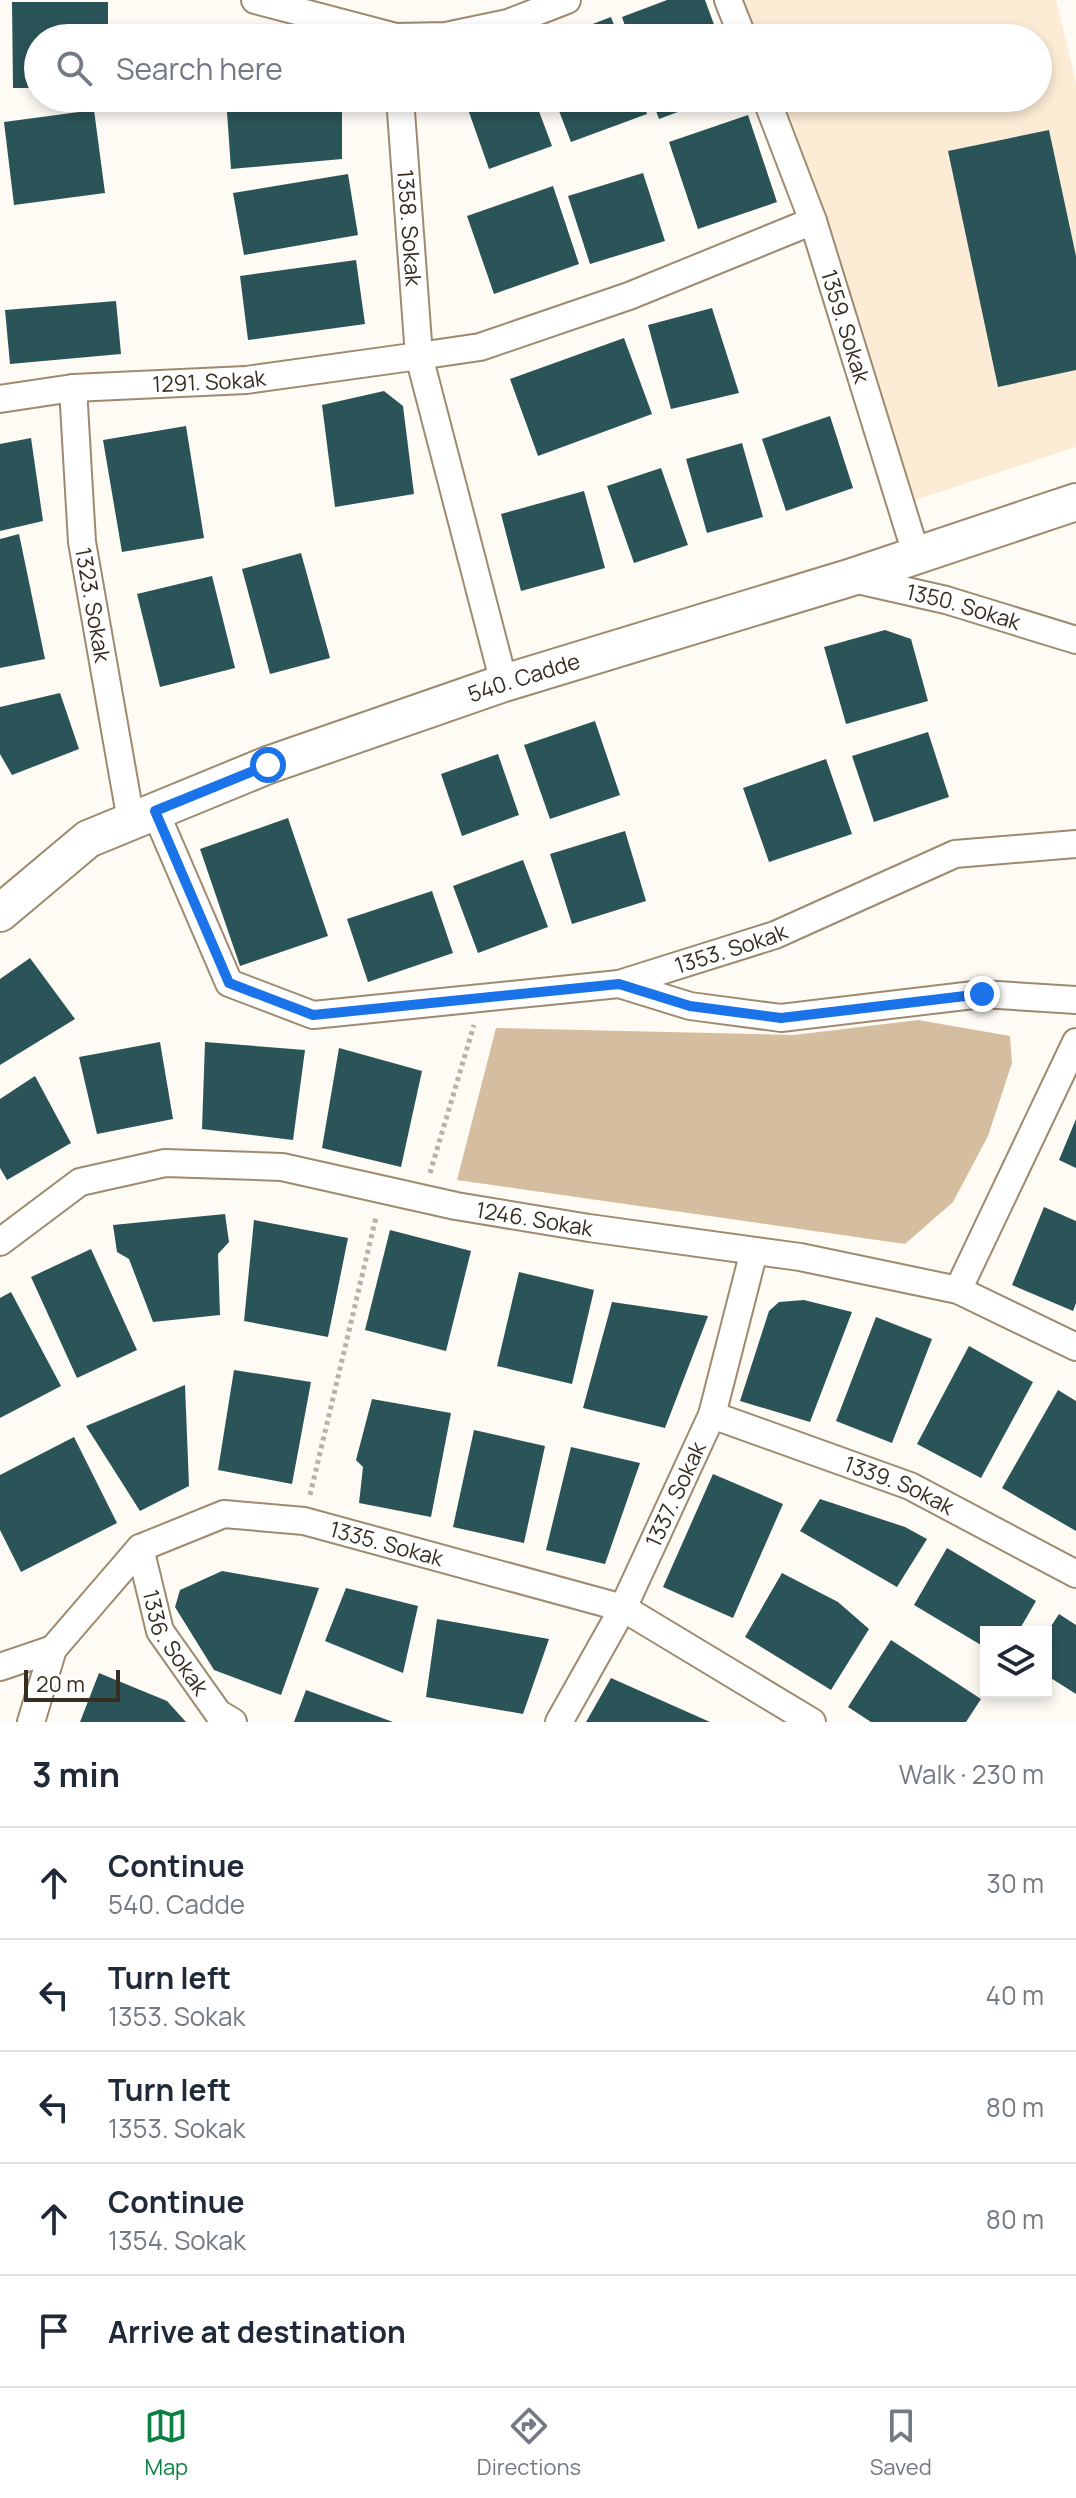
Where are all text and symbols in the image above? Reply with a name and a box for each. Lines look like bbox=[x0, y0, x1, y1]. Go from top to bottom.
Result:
search box bbox=[24, 24, 1052, 112]
icon: search bbox=[52, 46, 96, 90]
text: Search here bbox=[116, 48, 283, 89]
street label: 1358. Sokak bbox=[390, 168, 429, 288]
street label: 1359. Sokak bbox=[814, 266, 878, 388]
street label: 1291. Sokak bbox=[152, 362, 269, 399]
street label: 1323. Sokak bbox=[68, 545, 118, 666]
street label: 1350. Sokak bbox=[903, 576, 1025, 637]
street label: 540. Cadde bbox=[464, 646, 584, 709]
route start bbox=[250, 747, 286, 783]
street label: 1353. Sokak bbox=[671, 916, 793, 981]
route end bbox=[964, 976, 1000, 1012]
street label: 1246. Sokak bbox=[474, 1195, 596, 1244]
street label: 1337. Sokak bbox=[638, 1436, 713, 1552]
street label: 1339. Sokak bbox=[840, 1449, 960, 1522]
street label: 1335. Sokak bbox=[326, 1514, 448, 1574]
street label: 1336. Sokak bbox=[136, 1587, 216, 1702]
map controls bbox=[980, 1626, 1052, 1698]
button: layers bbox=[980, 1626, 1052, 1698]
scale bar bbox=[24, 1666, 120, 1702]
text: 20 m bbox=[36, 1669, 85, 1699]
text: 3 min bbox=[32, 1751, 120, 1797]
text: Walk · 230 m bbox=[899, 1756, 1044, 1792]
text: Continue bbox=[108, 1845, 244, 1886]
icon: ahead bbox=[32, 1861, 76, 1905]
text: 30 m bbox=[987, 1865, 1044, 1901]
text: 540. Cadde bbox=[108, 1886, 245, 1922]
text: Turn left bbox=[108, 1957, 231, 1998]
icon: left bbox=[32, 1973, 76, 2017]
text: 40 m bbox=[986, 1977, 1044, 2013]
text: 1353. Sokak bbox=[108, 1998, 245, 2034]
text: Turn left bbox=[108, 2069, 231, 2110]
icon: left bbox=[32, 2085, 76, 2129]
text: 80 m bbox=[986, 2089, 1044, 2125]
text: 1353. Sokak bbox=[108, 2110, 245, 2146]
text: Continue bbox=[108, 2181, 244, 2222]
icon: ahead bbox=[32, 2197, 76, 2241]
text: 80 m bbox=[986, 2201, 1044, 2237]
text: 1354. Sokak bbox=[108, 2222, 246, 2258]
icon: arrive bbox=[32, 2309, 76, 2353]
text: Arrive at destination bbox=[108, 2311, 406, 2352]
tab: Map bbox=[144, 2404, 188, 2482]
tab: Directions bbox=[477, 2404, 581, 2482]
tab: Saved bbox=[870, 2404, 932, 2482]

